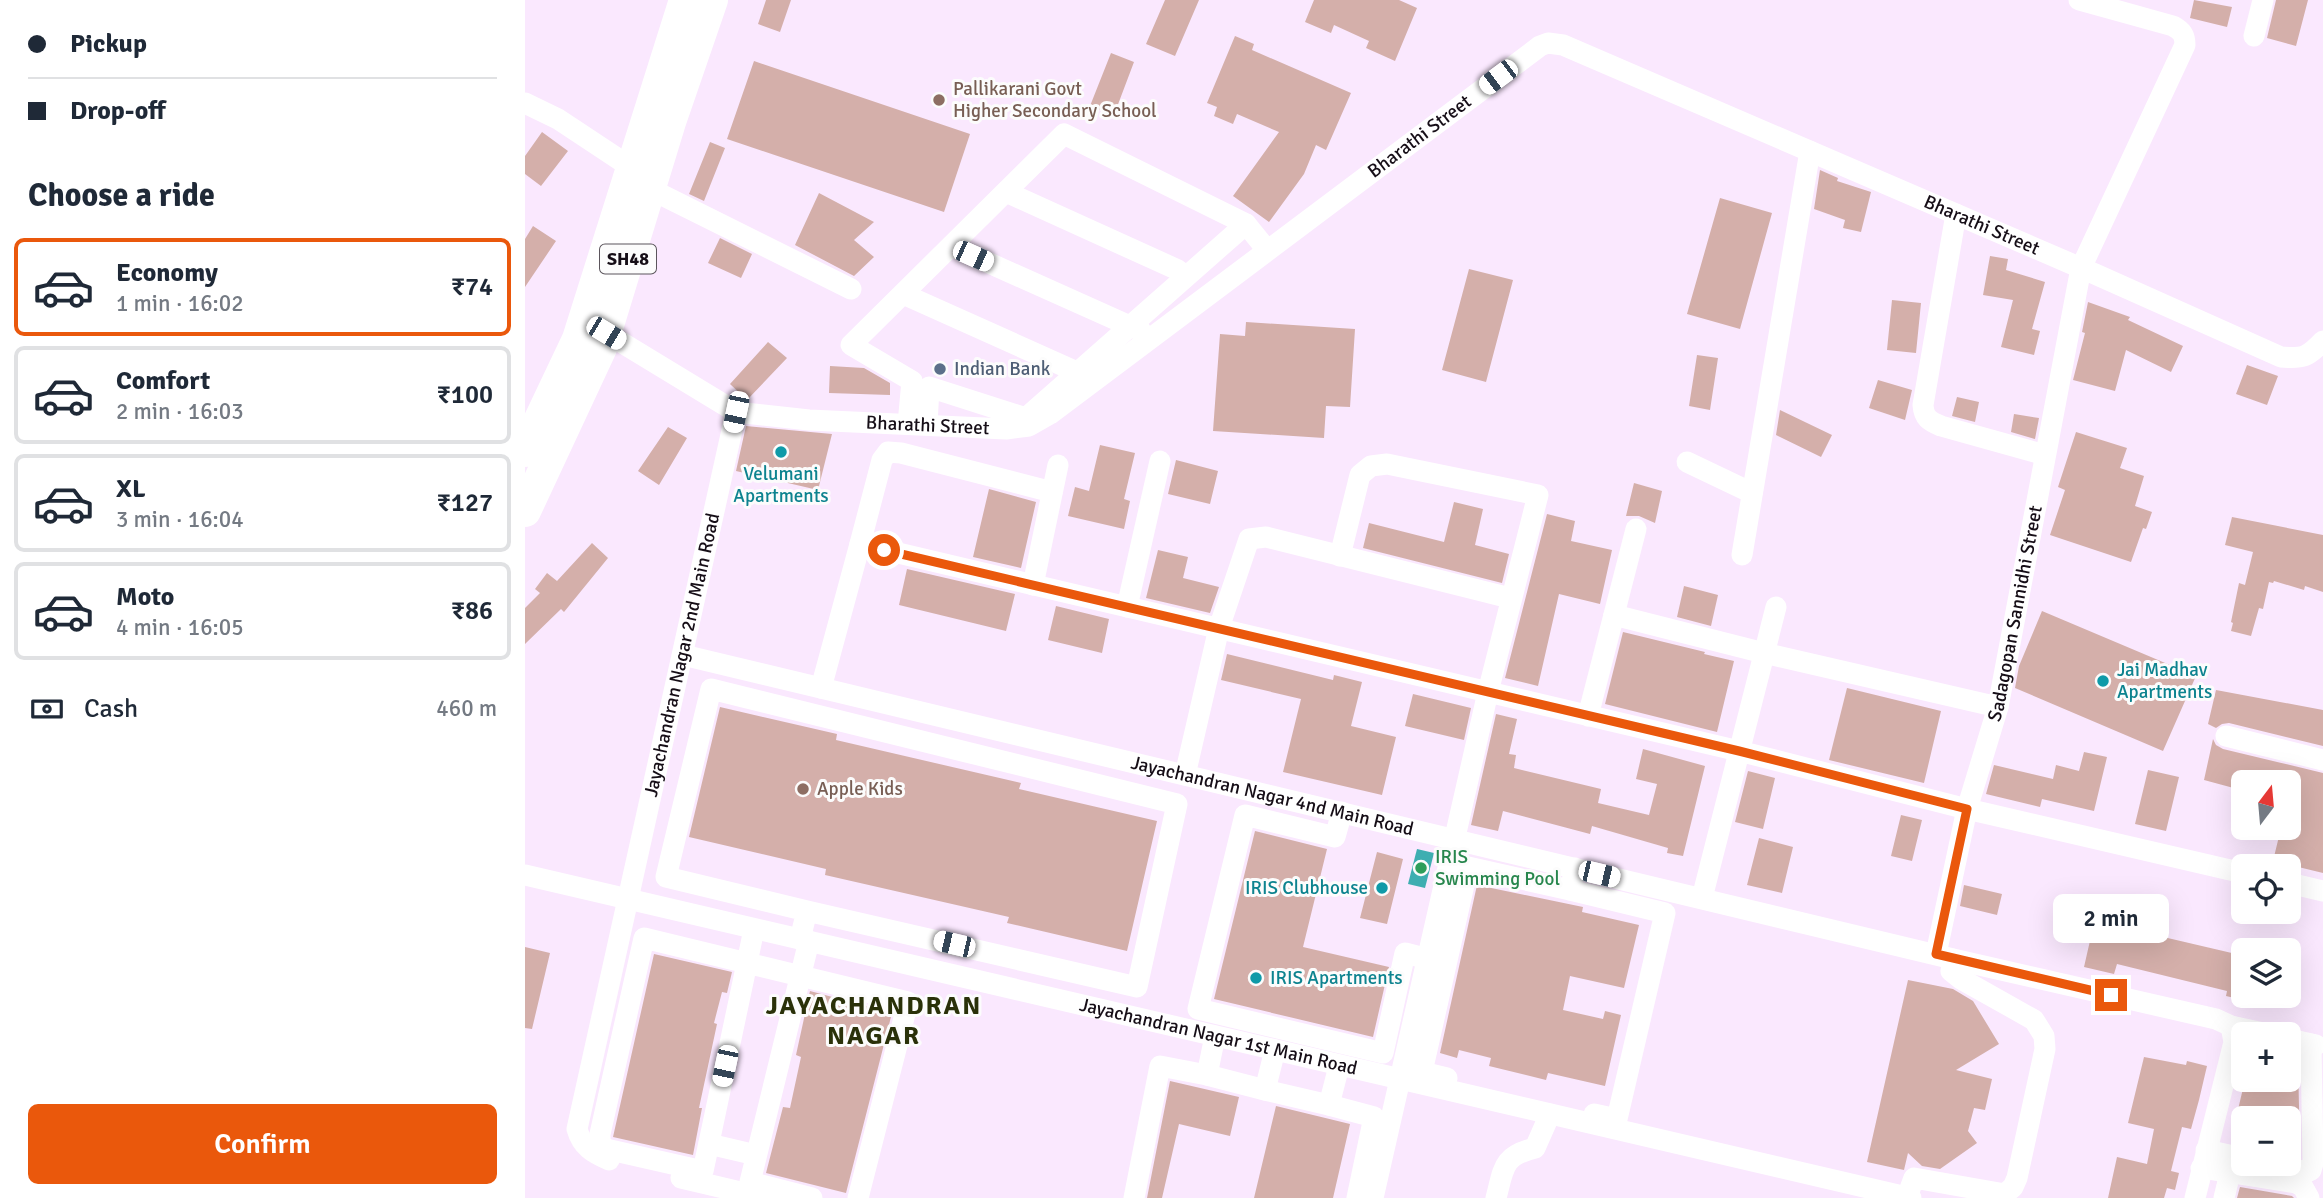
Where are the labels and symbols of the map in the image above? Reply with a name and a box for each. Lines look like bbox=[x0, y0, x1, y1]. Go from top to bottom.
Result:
car bbox=[1475, 56, 1522, 98]
place label: Pallikarani Govt Higher Secondary School bbox=[953, 77, 1157, 123]
street label: Bharathi Street bbox=[1363, 89, 1477, 183]
marker: Pallikarani Govt Higher Secondary School bbox=[931, 92, 947, 108]
street label: Bharathi Street bbox=[1920, 190, 2043, 261]
car bbox=[950, 238, 997, 274]
road number: SH48 bbox=[600, 244, 656, 274]
car bbox=[583, 313, 630, 353]
place label: Indian Bank bbox=[954, 357, 1051, 381]
marker: Indian Bank bbox=[932, 361, 948, 377]
car bbox=[722, 389, 751, 435]
street label: Bharathi Street bbox=[865, 411, 990, 440]
marker: Velumani Apartments bbox=[773, 444, 789, 460]
place label: Velumani Apartments bbox=[733, 462, 829, 508]
street label: Sadagopan Sannidhi Street bbox=[1982, 503, 2048, 724]
street label: Jayachandran Nagar 2nd Main Road bbox=[639, 511, 725, 799]
route start bbox=[868, 534, 900, 566]
place label: Jai Madhav Apartments bbox=[2117, 658, 2212, 704]
marker: Jai Madhav Apartments bbox=[2095, 673, 2111, 689]
street label: Jayachandran Nagar 4nd Main Road bbox=[1129, 751, 1416, 841]
north arrow bbox=[2231, 770, 2301, 840]
place label: Apple Kids bbox=[817, 777, 903, 801]
marker: Apple Kids bbox=[795, 781, 811, 797]
place label: IRIS Swimming Pool bbox=[1435, 845, 1560, 891]
car bbox=[1577, 859, 1622, 889]
marker: IRIS Swimming Pool bbox=[1413, 860, 1429, 876]
place label: IRIS Clubhouse bbox=[1245, 876, 1368, 900]
marker: IRIS Clubhouse bbox=[1374, 880, 1390, 896]
callout: 2 min bbox=[2053, 894, 2169, 942]
car bbox=[932, 929, 977, 959]
place label: IRIS Apartments bbox=[1270, 966, 1403, 990]
marker: IRIS Apartments bbox=[1248, 970, 1264, 986]
route end bbox=[2095, 979, 2127, 1011]
district label: JAYACHANDRAN NAGAR bbox=[766, 990, 982, 1052]
street label: Jayachandran Nagar 1st Main Road bbox=[1077, 993, 1360, 1081]
car bbox=[711, 1043, 740, 1089]

